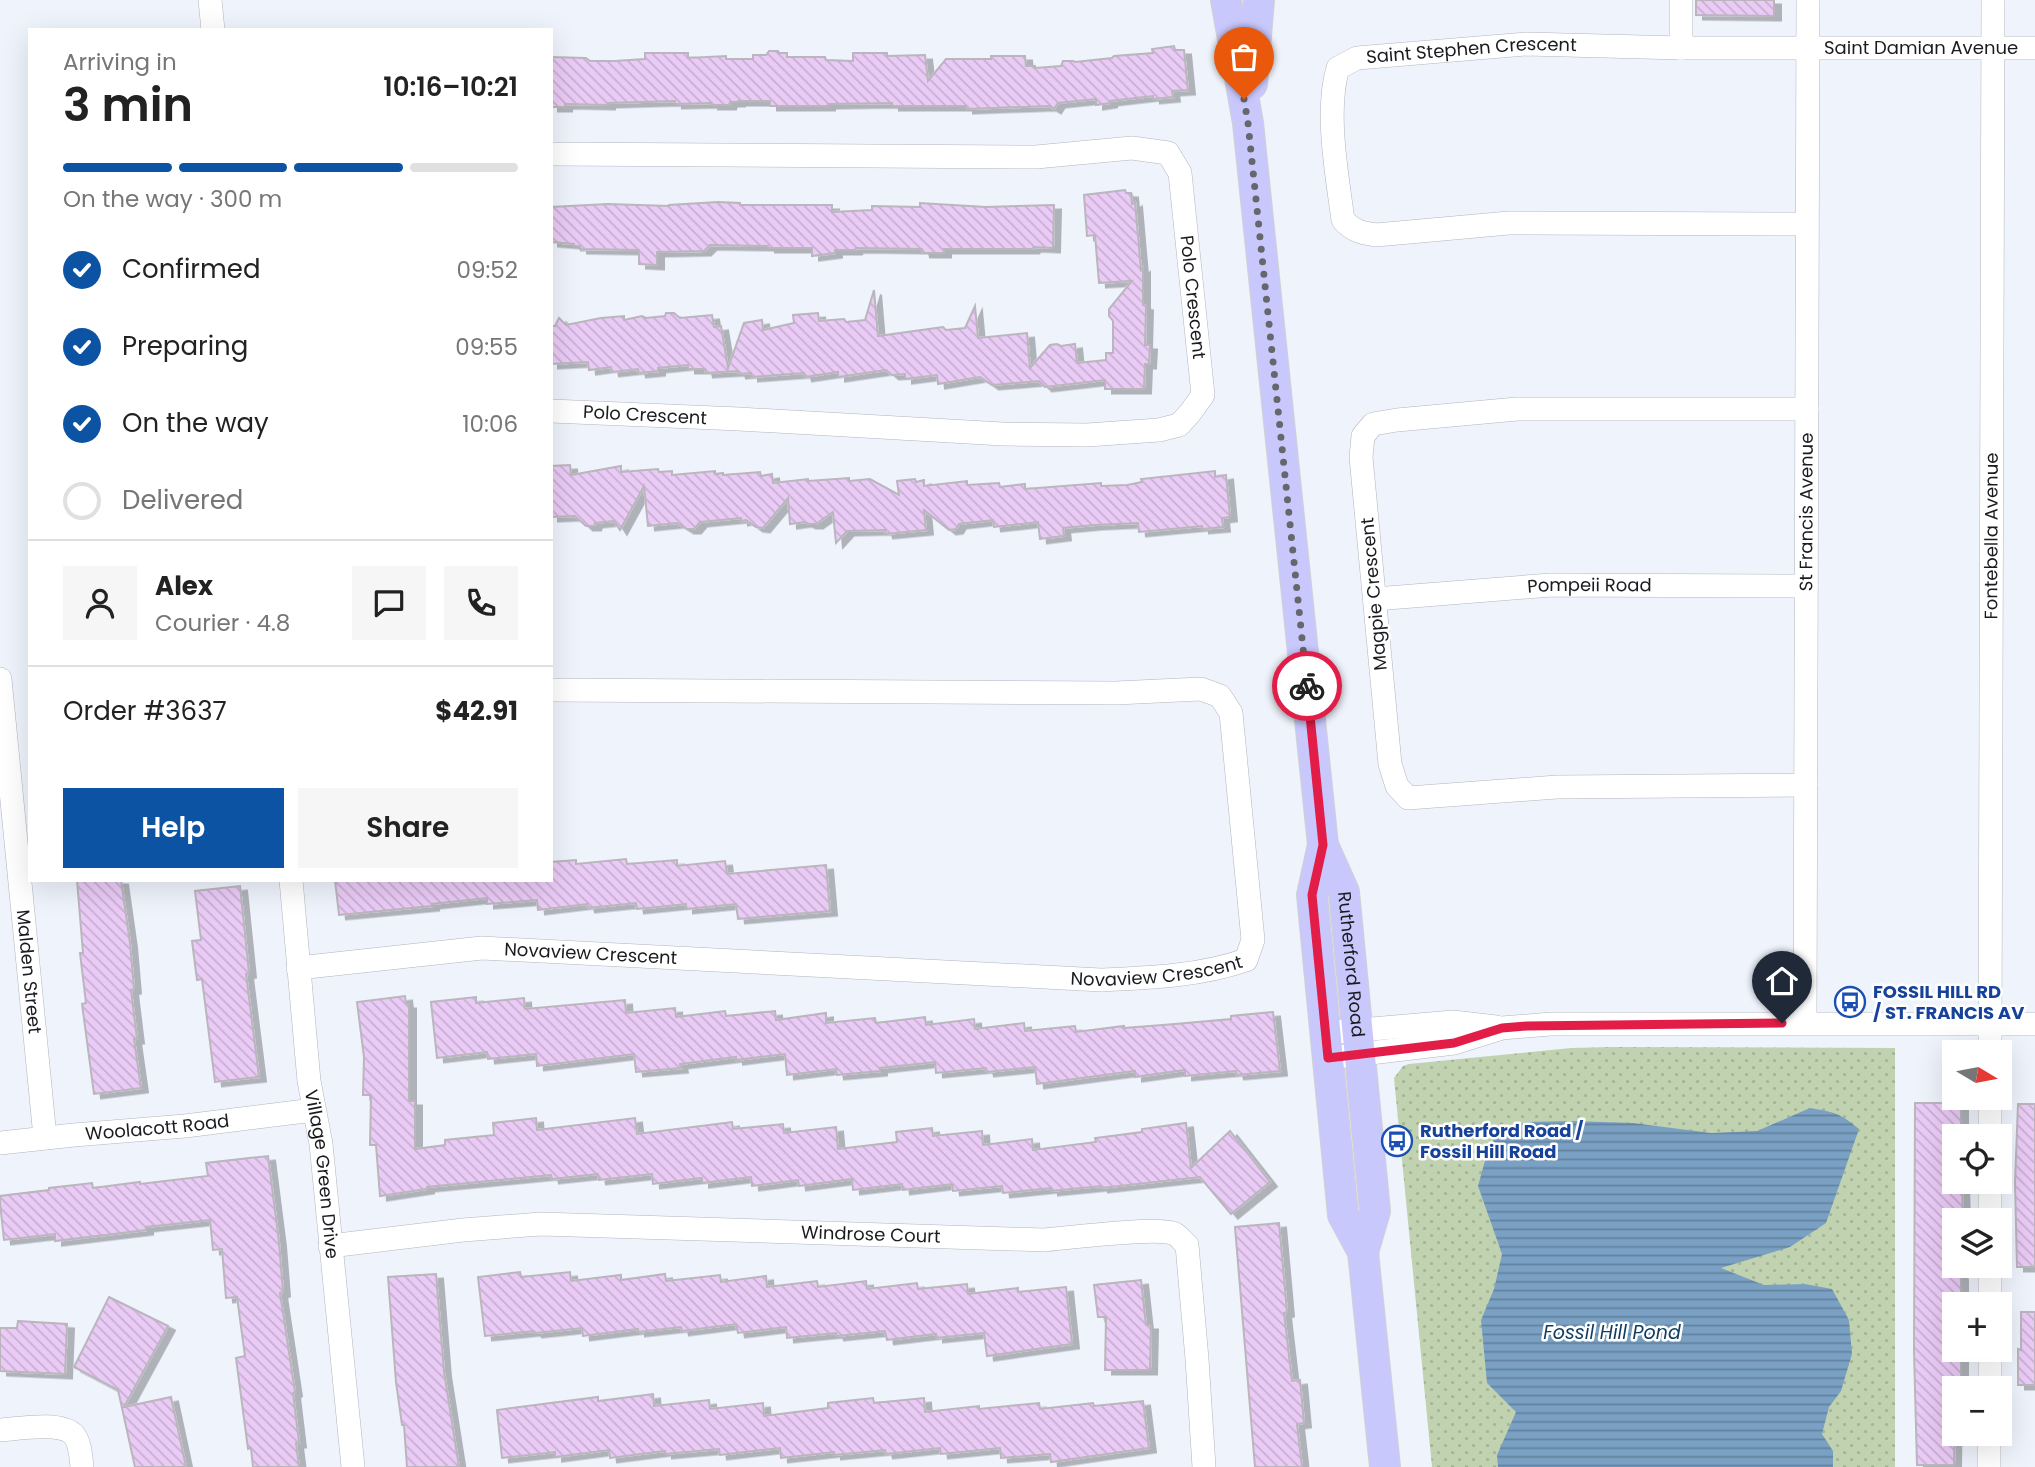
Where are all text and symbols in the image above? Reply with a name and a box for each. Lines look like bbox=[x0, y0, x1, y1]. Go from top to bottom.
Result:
pin bbox=[1214, 27, 1274, 99]
street label: Saint Stephen Crescent bbox=[1365, 31, 1577, 69]
street label: Saint Damian Avenue bbox=[1824, 35, 2018, 60]
icon: bag bbox=[1225, 38, 1263, 76]
text: Arriving in bbox=[63, 46, 177, 78]
text: 10:16–10:21 bbox=[383, 69, 518, 105]
text: 3 min bbox=[63, 73, 193, 137]
text: On the way · 300 m bbox=[63, 183, 282, 215]
street label: Polo Crescent bbox=[1175, 234, 1212, 360]
icon: check bbox=[63, 251, 101, 289]
text: Confirmed bbox=[122, 251, 260, 287]
text: 09:52 bbox=[456, 254, 518, 286]
icon: check bbox=[63, 328, 101, 366]
text: Preparing bbox=[122, 328, 248, 364]
text: 09:55 bbox=[455, 331, 518, 363]
street label: Polo Crescent bbox=[582, 399, 708, 430]
icon: check bbox=[63, 405, 101, 443]
text: On the way bbox=[122, 405, 269, 441]
text: 10:06 bbox=[462, 408, 518, 440]
street label: St Francis Avenue bbox=[1793, 433, 1819, 591]
street label: Fontebella Avenue bbox=[1978, 453, 2004, 619]
text: Delivered bbox=[122, 482, 243, 518]
street label: Magpie Crescent bbox=[1354, 516, 1393, 672]
button: person bbox=[63, 566, 137, 640]
button: chat bbox=[352, 566, 426, 640]
button: phone bbox=[444, 566, 518, 640]
text: Alex bbox=[155, 568, 213, 604]
street label: Pompeii Road bbox=[1526, 572, 1652, 599]
text: Courier · 4.8 bbox=[155, 607, 290, 639]
courier bbox=[1272, 651, 1342, 721]
icon: bike bbox=[1288, 667, 1326, 705]
text: Order #3637 bbox=[63, 693, 227, 729]
text: $42.91 bbox=[435, 693, 518, 729]
button: Help bbox=[63, 788, 284, 868]
button: Share bbox=[298, 788, 518, 868]
street label: Rutherford Road bbox=[1332, 890, 1371, 1038]
street label: Malden Street bbox=[11, 908, 48, 1035]
street label: Novaview Crescent bbox=[504, 936, 678, 970]
street label: Novaview Crescent bbox=[1070, 949, 1246, 992]
pin bbox=[1752, 951, 1812, 1023]
icon: home bbox=[1763, 962, 1801, 1000]
place label: FOSSIL HILL RD / ST. FRANCIS AV bbox=[1873, 979, 2024, 1025]
bus stop icon: FOSSIL HILL RD / ST. FRANCIS AV bbox=[1833, 985, 1867, 1019]
north arrow bbox=[1942, 1040, 2012, 1110]
map controls bbox=[1942, 1040, 2012, 1446]
street label: Village Green Drive bbox=[299, 1087, 345, 1260]
street label: Woolacott Road bbox=[84, 1108, 231, 1146]
place label: Rutherford Road / Fossil Hill Road bbox=[1420, 1118, 1583, 1164]
bus stop icon: Rutherford Road / Fossil Hill Road bbox=[1380, 1124, 1414, 1158]
button: locate bbox=[1942, 1124, 2012, 1194]
button: layers bbox=[1942, 1208, 2012, 1278]
street label: Windrose Court bbox=[800, 1219, 941, 1249]
button: + bbox=[1942, 1292, 2012, 1362]
water label: Fossil Hill Pond bbox=[1543, 1319, 1681, 1346]
button: − bbox=[1942, 1376, 2012, 1446]

